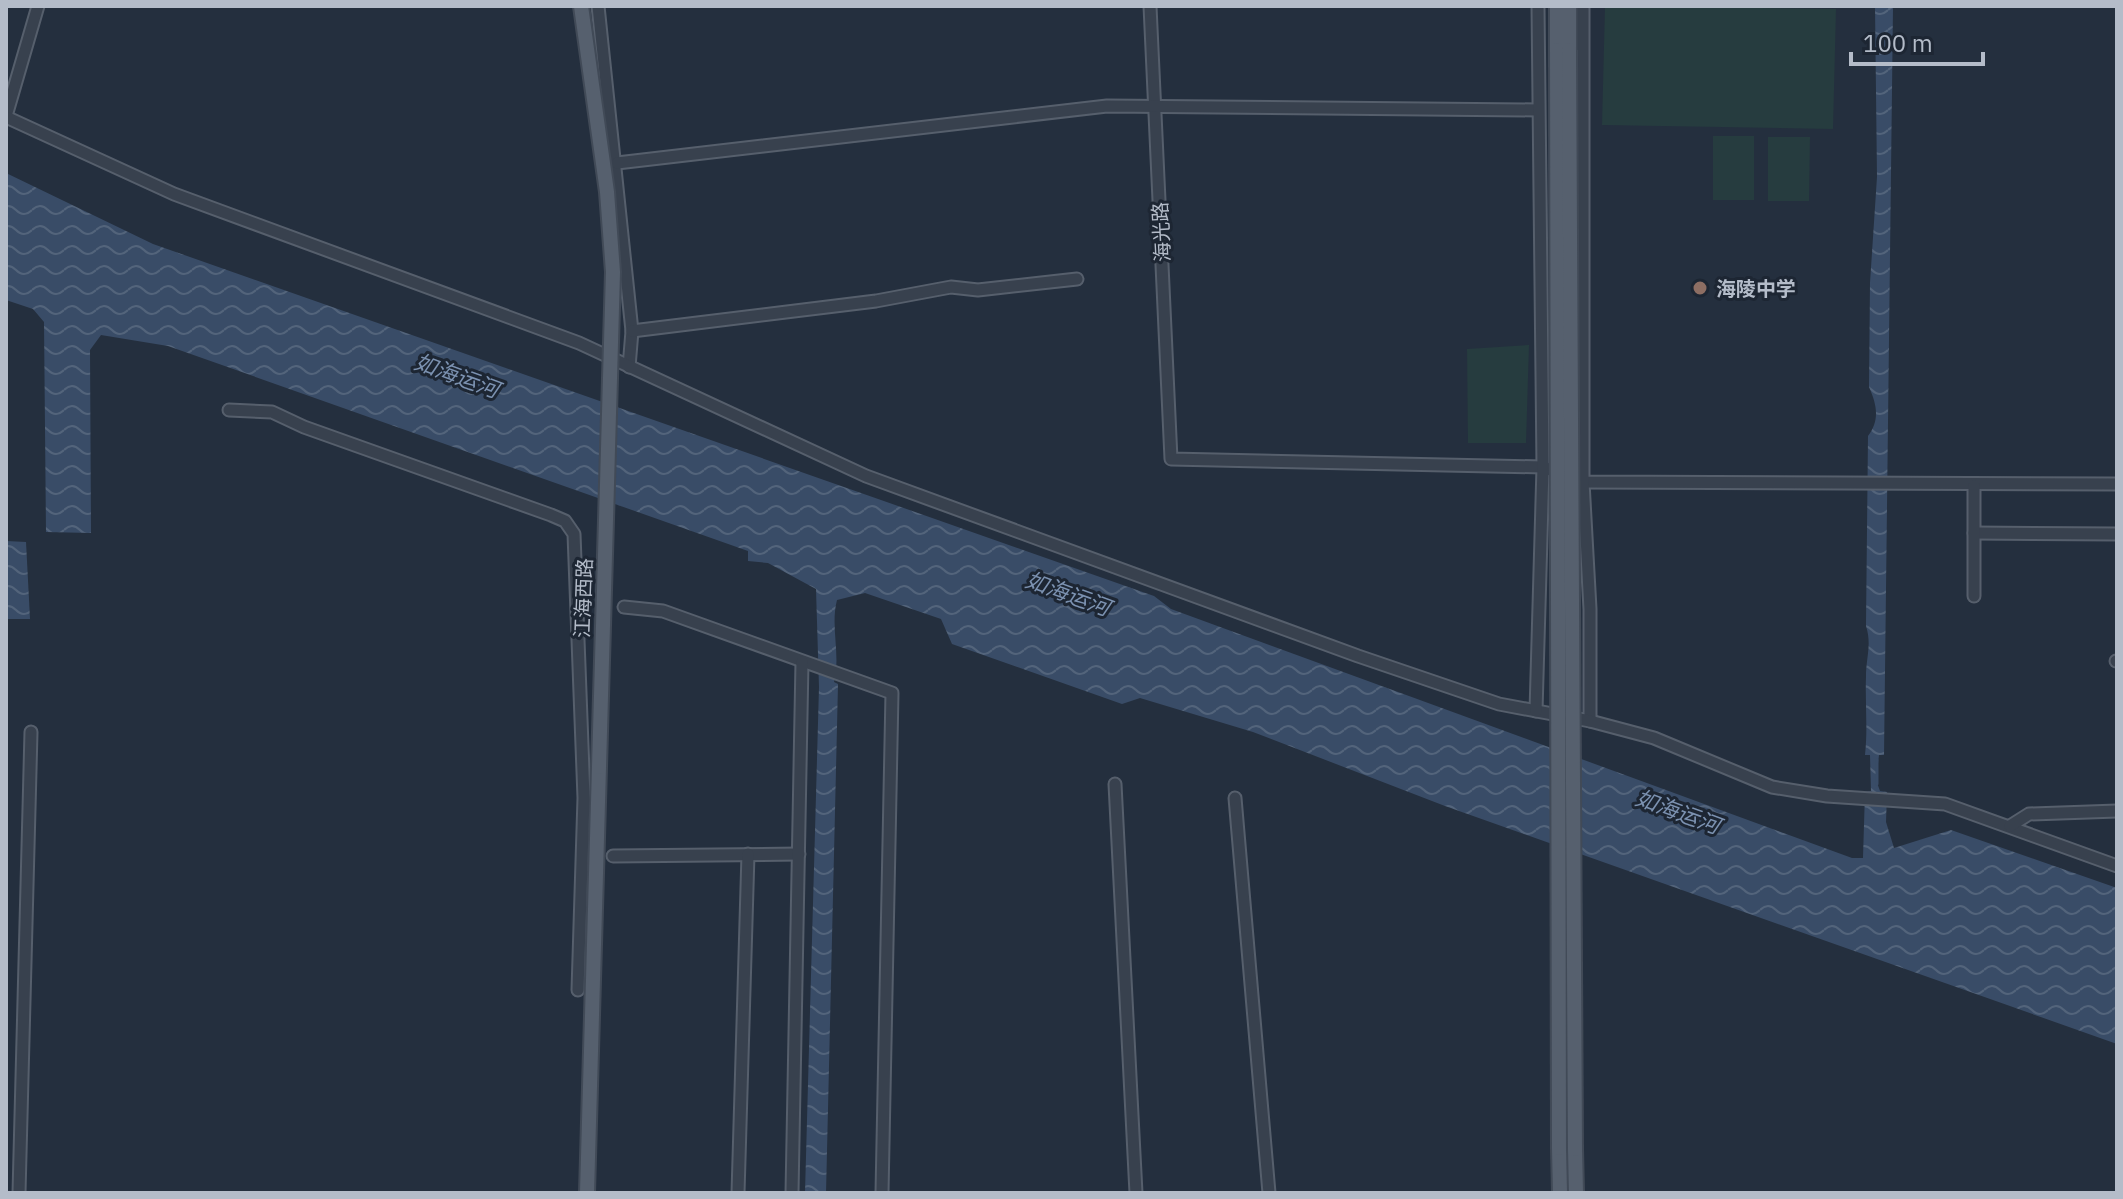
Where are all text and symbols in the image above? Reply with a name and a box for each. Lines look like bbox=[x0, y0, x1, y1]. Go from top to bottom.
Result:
scale bar bbox=[1851, 16, 1983, 66]
text: 100 m bbox=[1863, 27, 1933, 59]
street label: 海光路 bbox=[1146, 201, 1176, 263]
place label: 海陵中学 bbox=[1716, 275, 1796, 302]
marker: 海陵中学 bbox=[1691, 279, 1709, 297]
water label: 如海运河 bbox=[411, 346, 507, 405]
street label: 江海西路 bbox=[568, 558, 598, 638]
water label: 如海运河 bbox=[1022, 564, 1118, 623]
water label: 如海运河 bbox=[1632, 782, 1728, 841]

